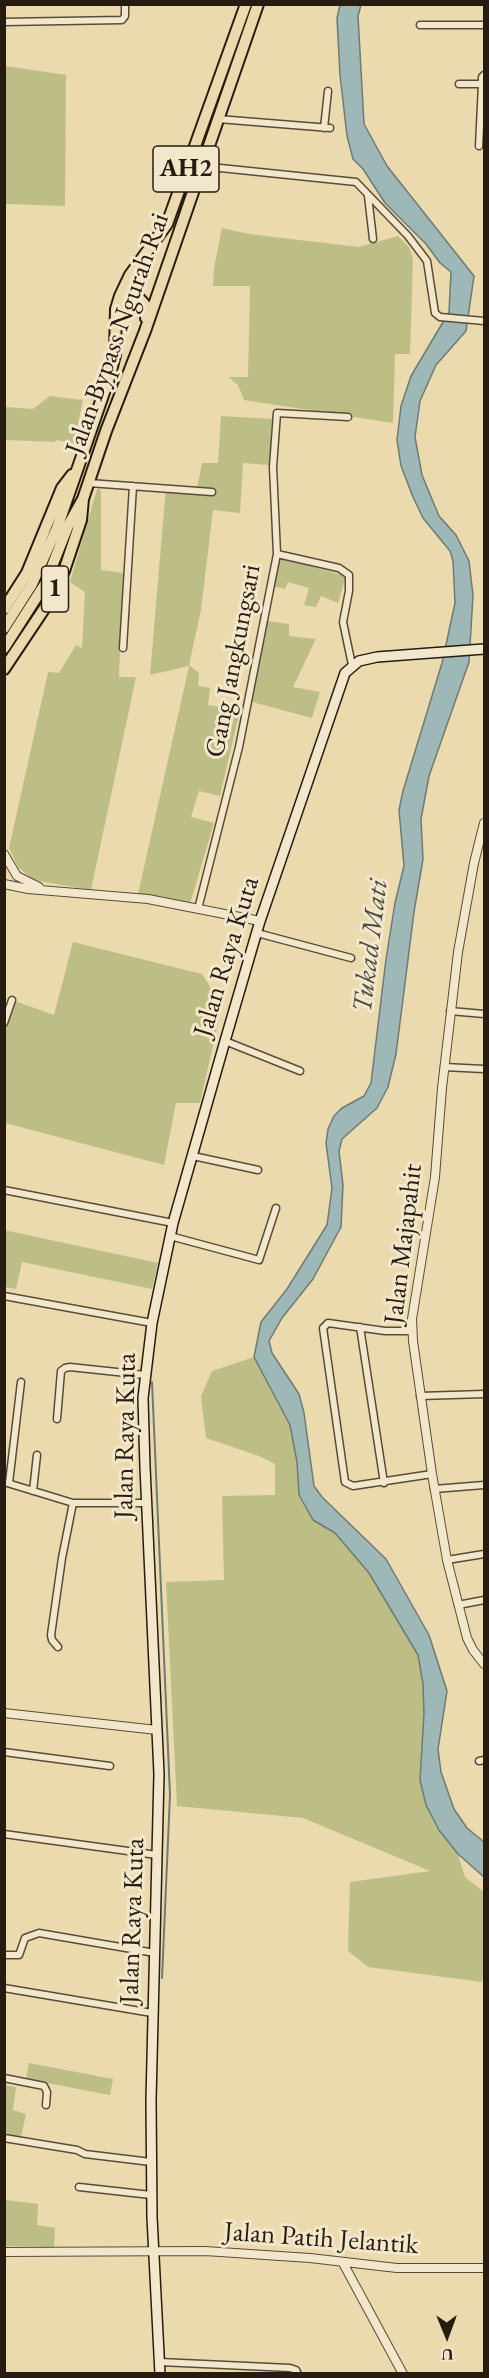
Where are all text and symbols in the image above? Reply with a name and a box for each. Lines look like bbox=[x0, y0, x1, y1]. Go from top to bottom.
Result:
road number: AH2 bbox=[153, 146, 219, 192]
street label: Jalan Bypass Ngurah Rai bbox=[59, 209, 177, 459]
street label: Gang Jangkungsari bbox=[199, 562, 269, 760]
road number: 1 bbox=[42, 566, 68, 612]
street label: Jalan Raya Kuta bbox=[187, 873, 267, 1041]
water label: Tukad Mati bbox=[346, 877, 396, 1015]
street label: Jalan Majapahit bbox=[378, 1162, 430, 1326]
street label: Jalan Raya Kuta bbox=[108, 1353, 144, 1519]
street label: Jalan Raya Kuta bbox=[114, 1837, 152, 2005]
street label: Jalan Patih Jelantik bbox=[223, 2216, 419, 2262]
north arrow bbox=[417, 2306, 477, 2366]
text: U bbox=[441, 2344, 453, 2365]

